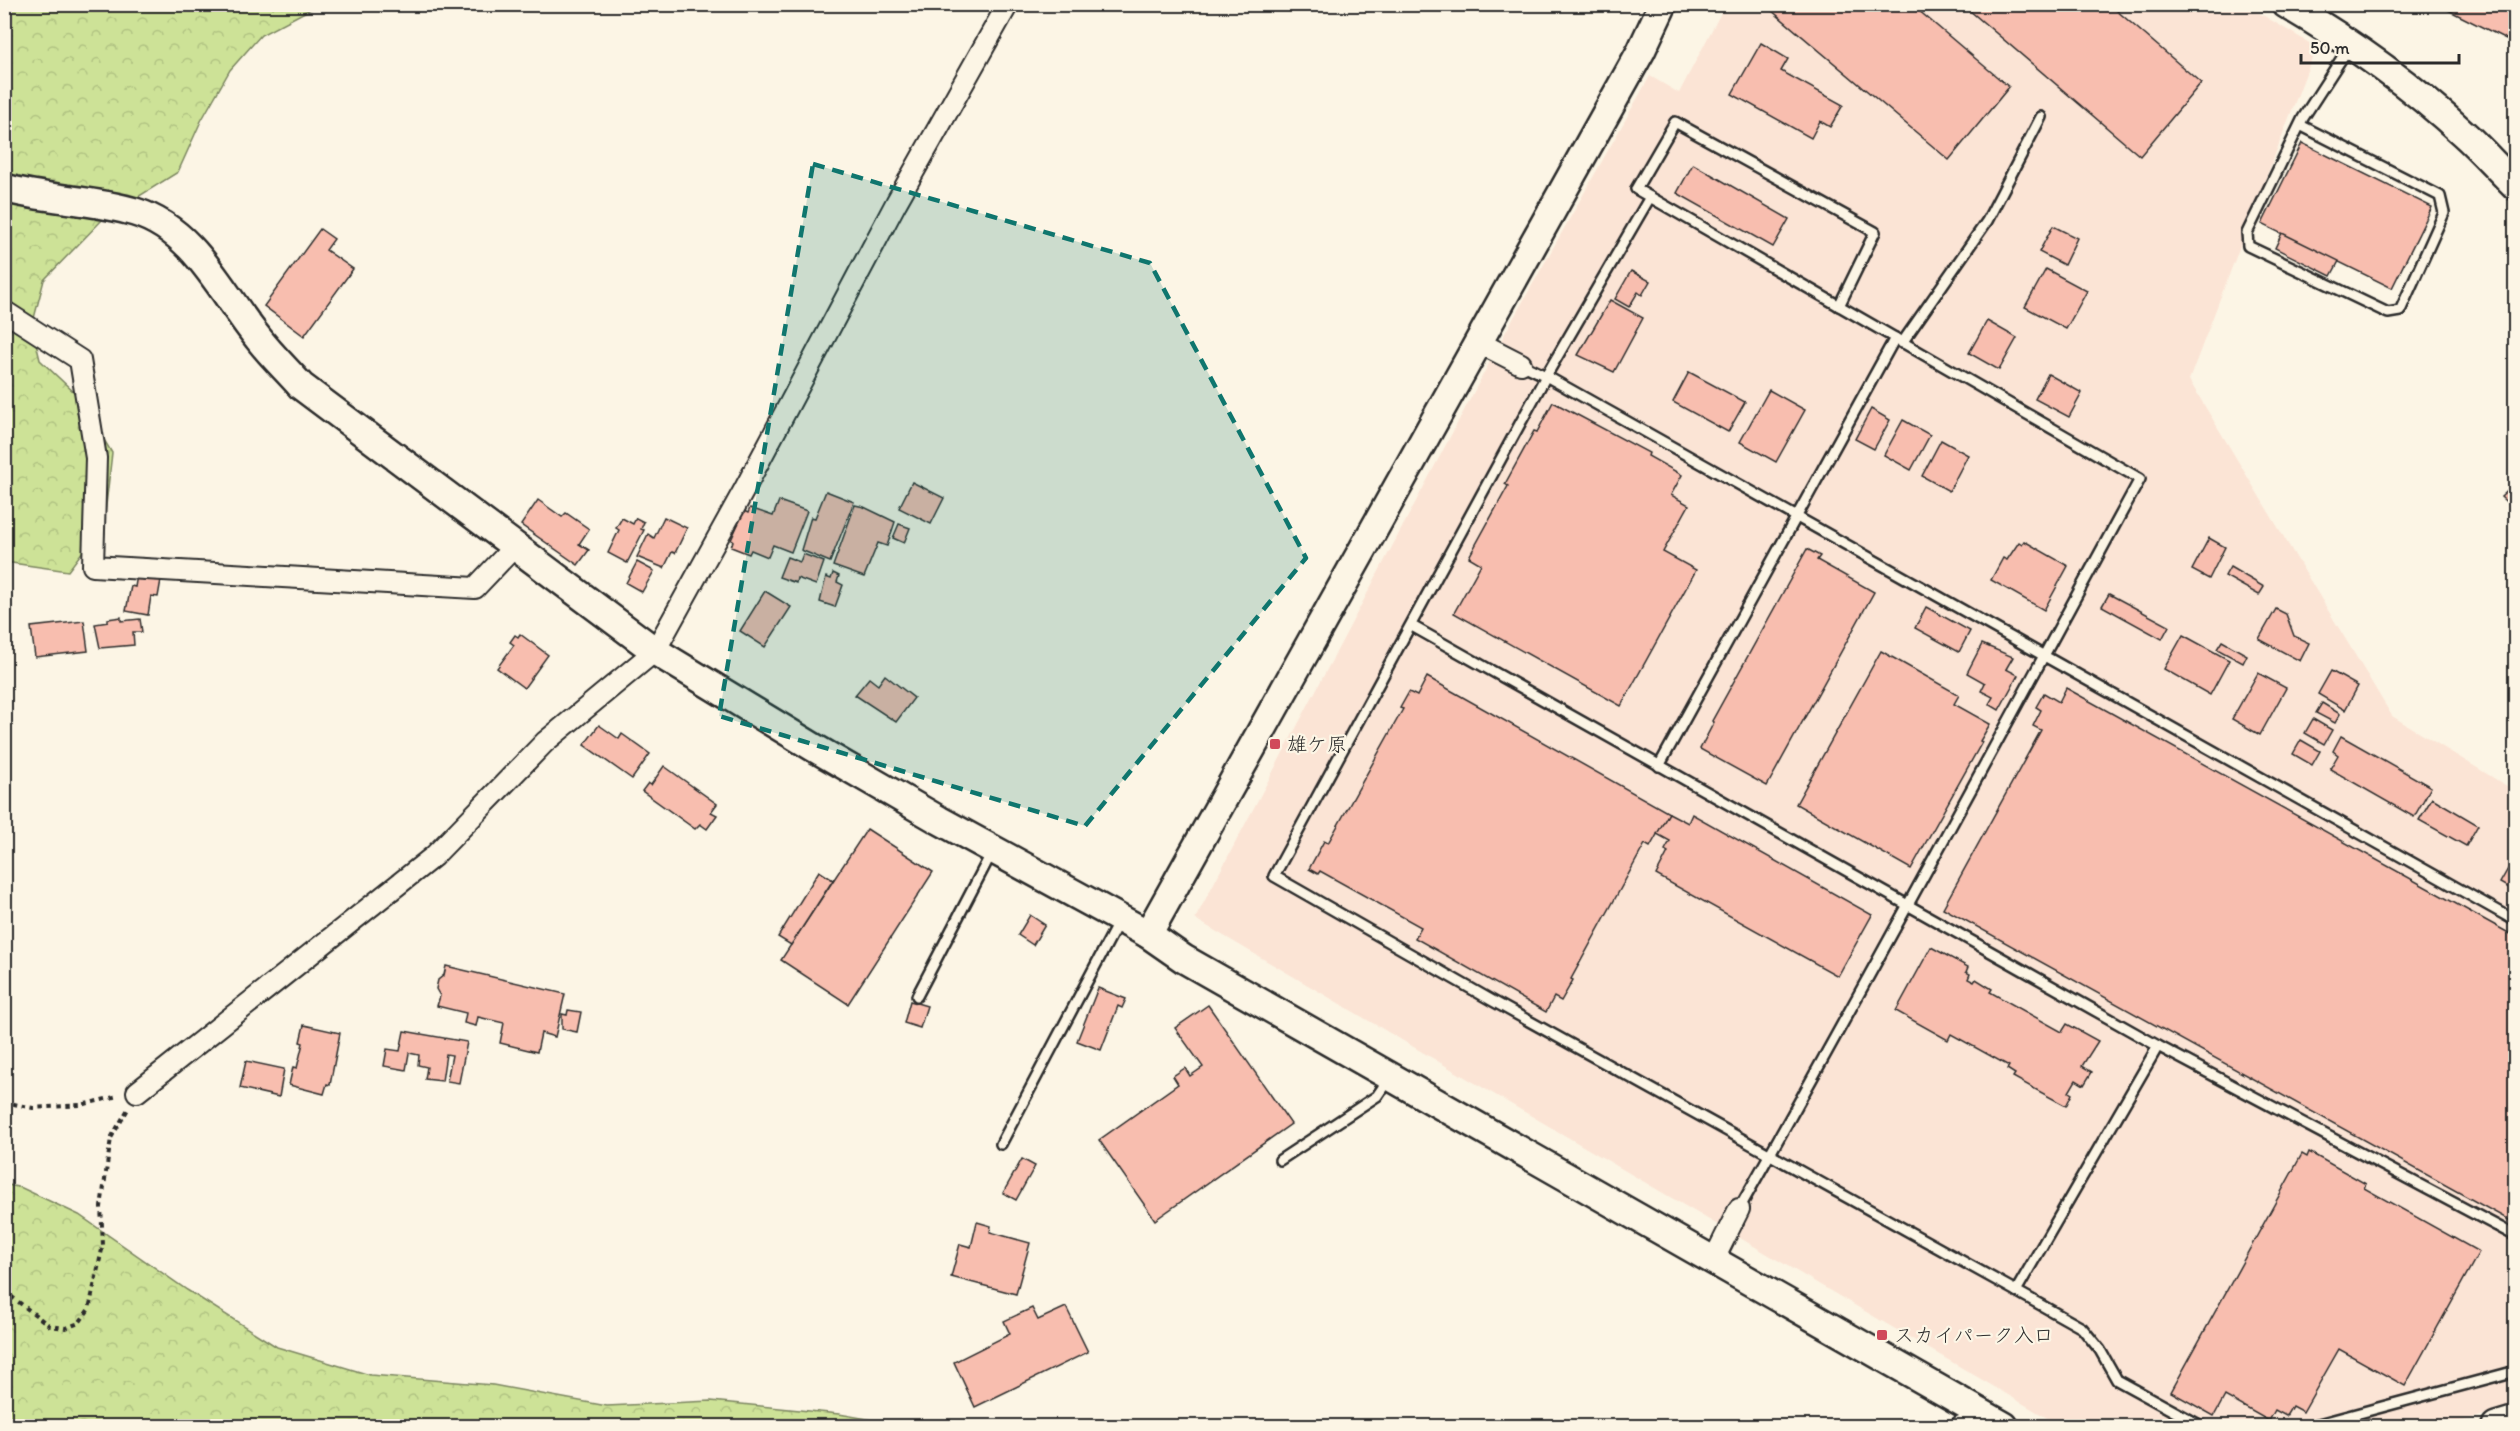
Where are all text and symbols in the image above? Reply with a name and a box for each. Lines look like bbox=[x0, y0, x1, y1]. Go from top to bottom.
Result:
scale bar bbox=[2301, 27, 2458, 65]
text: 50 m bbox=[2310, 37, 2350, 59]
place label: 雄ケ原 bbox=[1287, 732, 1347, 756]
marker: 雄ケ原 bbox=[1268, 737, 1282, 751]
place label: スカイパーク入口 bbox=[1894, 1323, 2054, 1347]
marker: スカイパーク入口 bbox=[1875, 1328, 1889, 1342]

